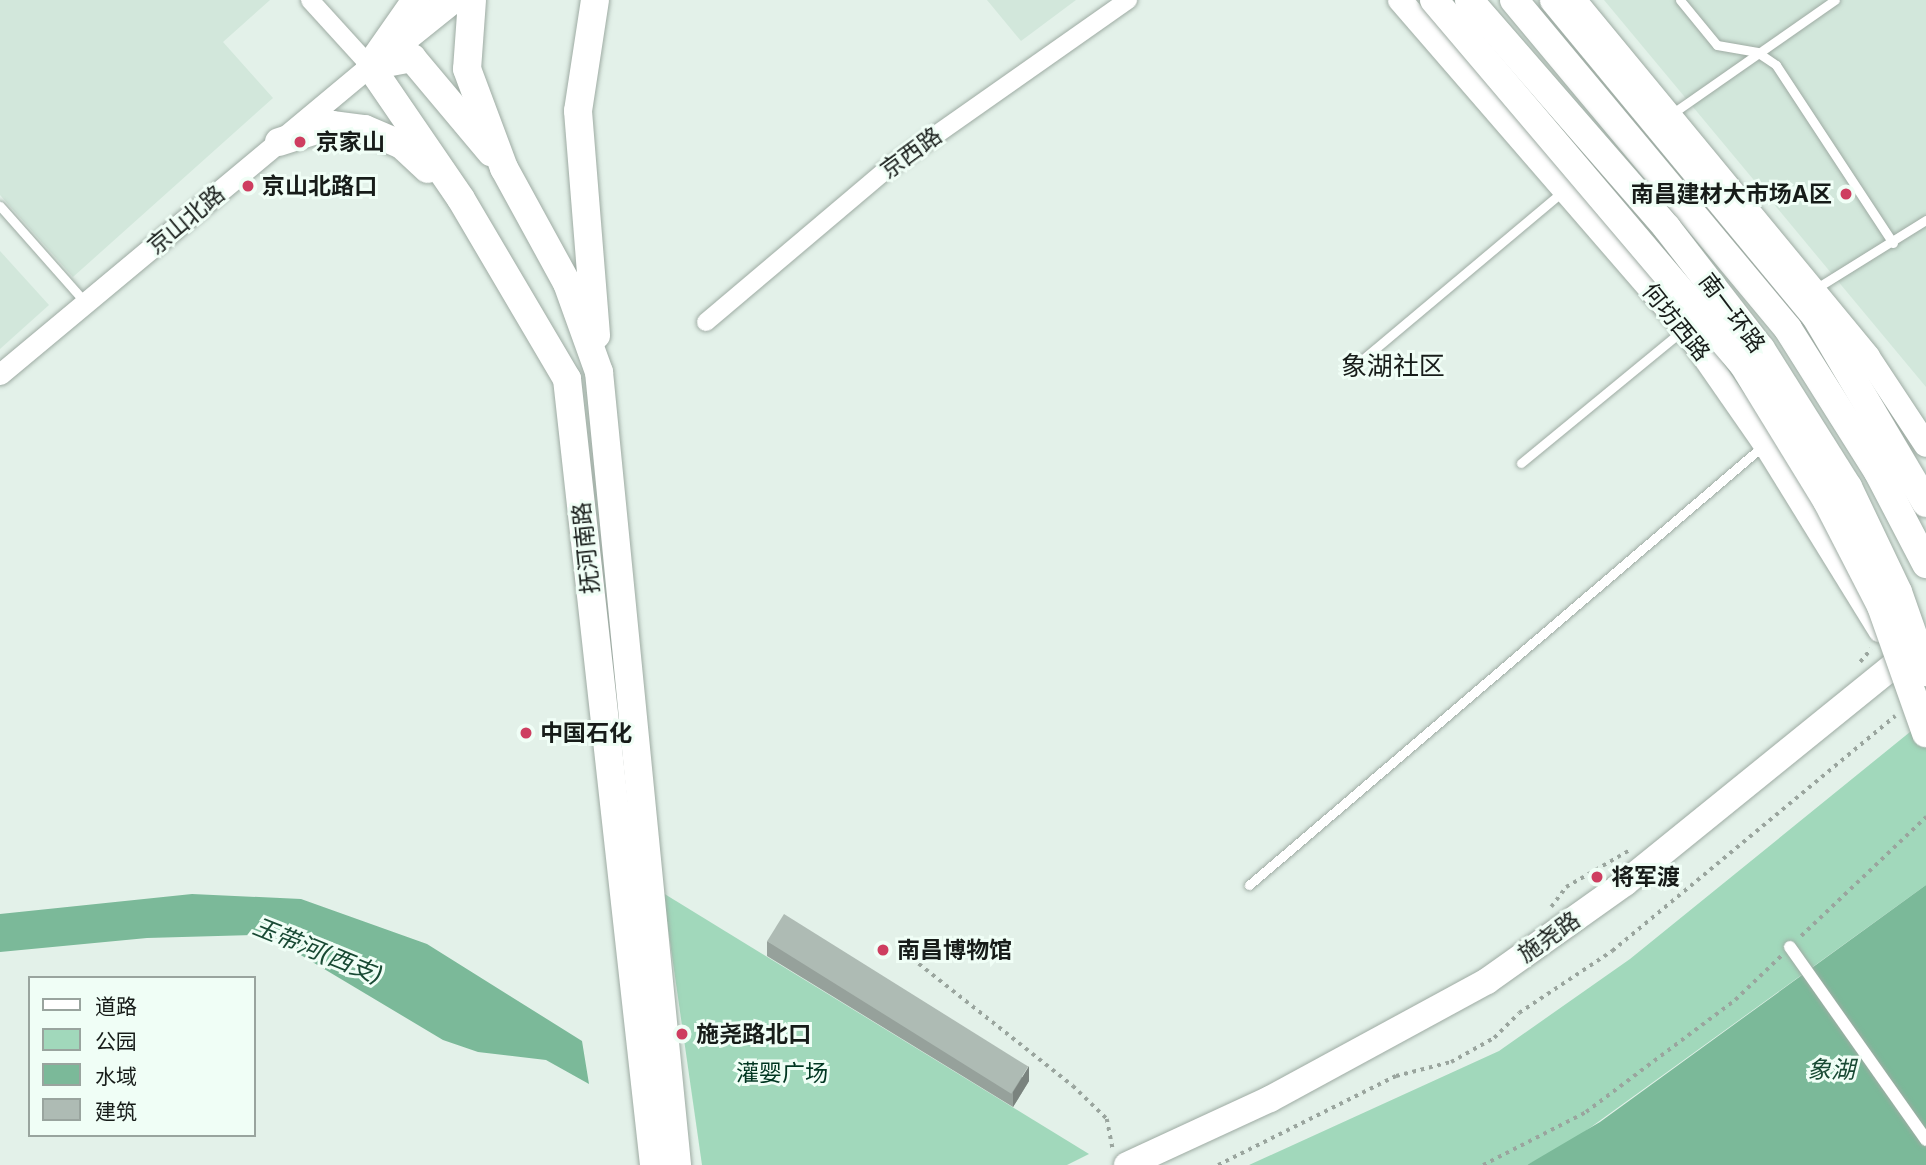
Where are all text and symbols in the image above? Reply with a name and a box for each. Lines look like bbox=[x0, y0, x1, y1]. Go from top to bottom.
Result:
street label: 京西路 bbox=[875, 122, 947, 184]
place label: 京家山 bbox=[316, 128, 385, 156]
marker: 京家山 bbox=[290, 132, 310, 152]
place label: 京山北路口 bbox=[262, 172, 377, 200]
marker: 京山北路口 bbox=[240, 178, 256, 194]
street label: 京山北路 bbox=[142, 180, 230, 260]
place label: 南昌建材大市场A区 bbox=[1631, 180, 1832, 208]
marker: 南昌建材大市场A区 bbox=[1838, 186, 1854, 202]
street label: 南一环路 bbox=[1693, 268, 1771, 358]
street label: 何坊西路 bbox=[1636, 278, 1716, 366]
district label: 象湖社区 bbox=[1341, 350, 1445, 382]
street label: 抚河南路 bbox=[567, 501, 605, 595]
place label: 中国石化 bbox=[540, 719, 632, 747]
marker: 中国石化 bbox=[518, 725, 534, 741]
place label: 将军渡 bbox=[1611, 863, 1680, 891]
marker: 将军渡 bbox=[1589, 869, 1605, 885]
street label: 施尧路 bbox=[1513, 906, 1585, 968]
water label: 玉带河(西支) bbox=[249, 912, 387, 990]
place label: 南昌博物馆 bbox=[897, 936, 1012, 964]
marker: 南昌博物馆 bbox=[875, 942, 891, 958]
legend bbox=[28, 976, 256, 1137]
text: 道路 bbox=[95, 994, 137, 1019]
place label: 施尧路北口 bbox=[696, 1020, 811, 1048]
marker: 施尧路北口 bbox=[674, 1026, 690, 1042]
text: 公园 bbox=[95, 1029, 137, 1054]
water label: 象湖 bbox=[1807, 1056, 1855, 1084]
park label: 灌婴广场 bbox=[736, 1059, 828, 1087]
text: 水域 bbox=[95, 1064, 137, 1089]
text: 建筑 bbox=[95, 1099, 137, 1124]

